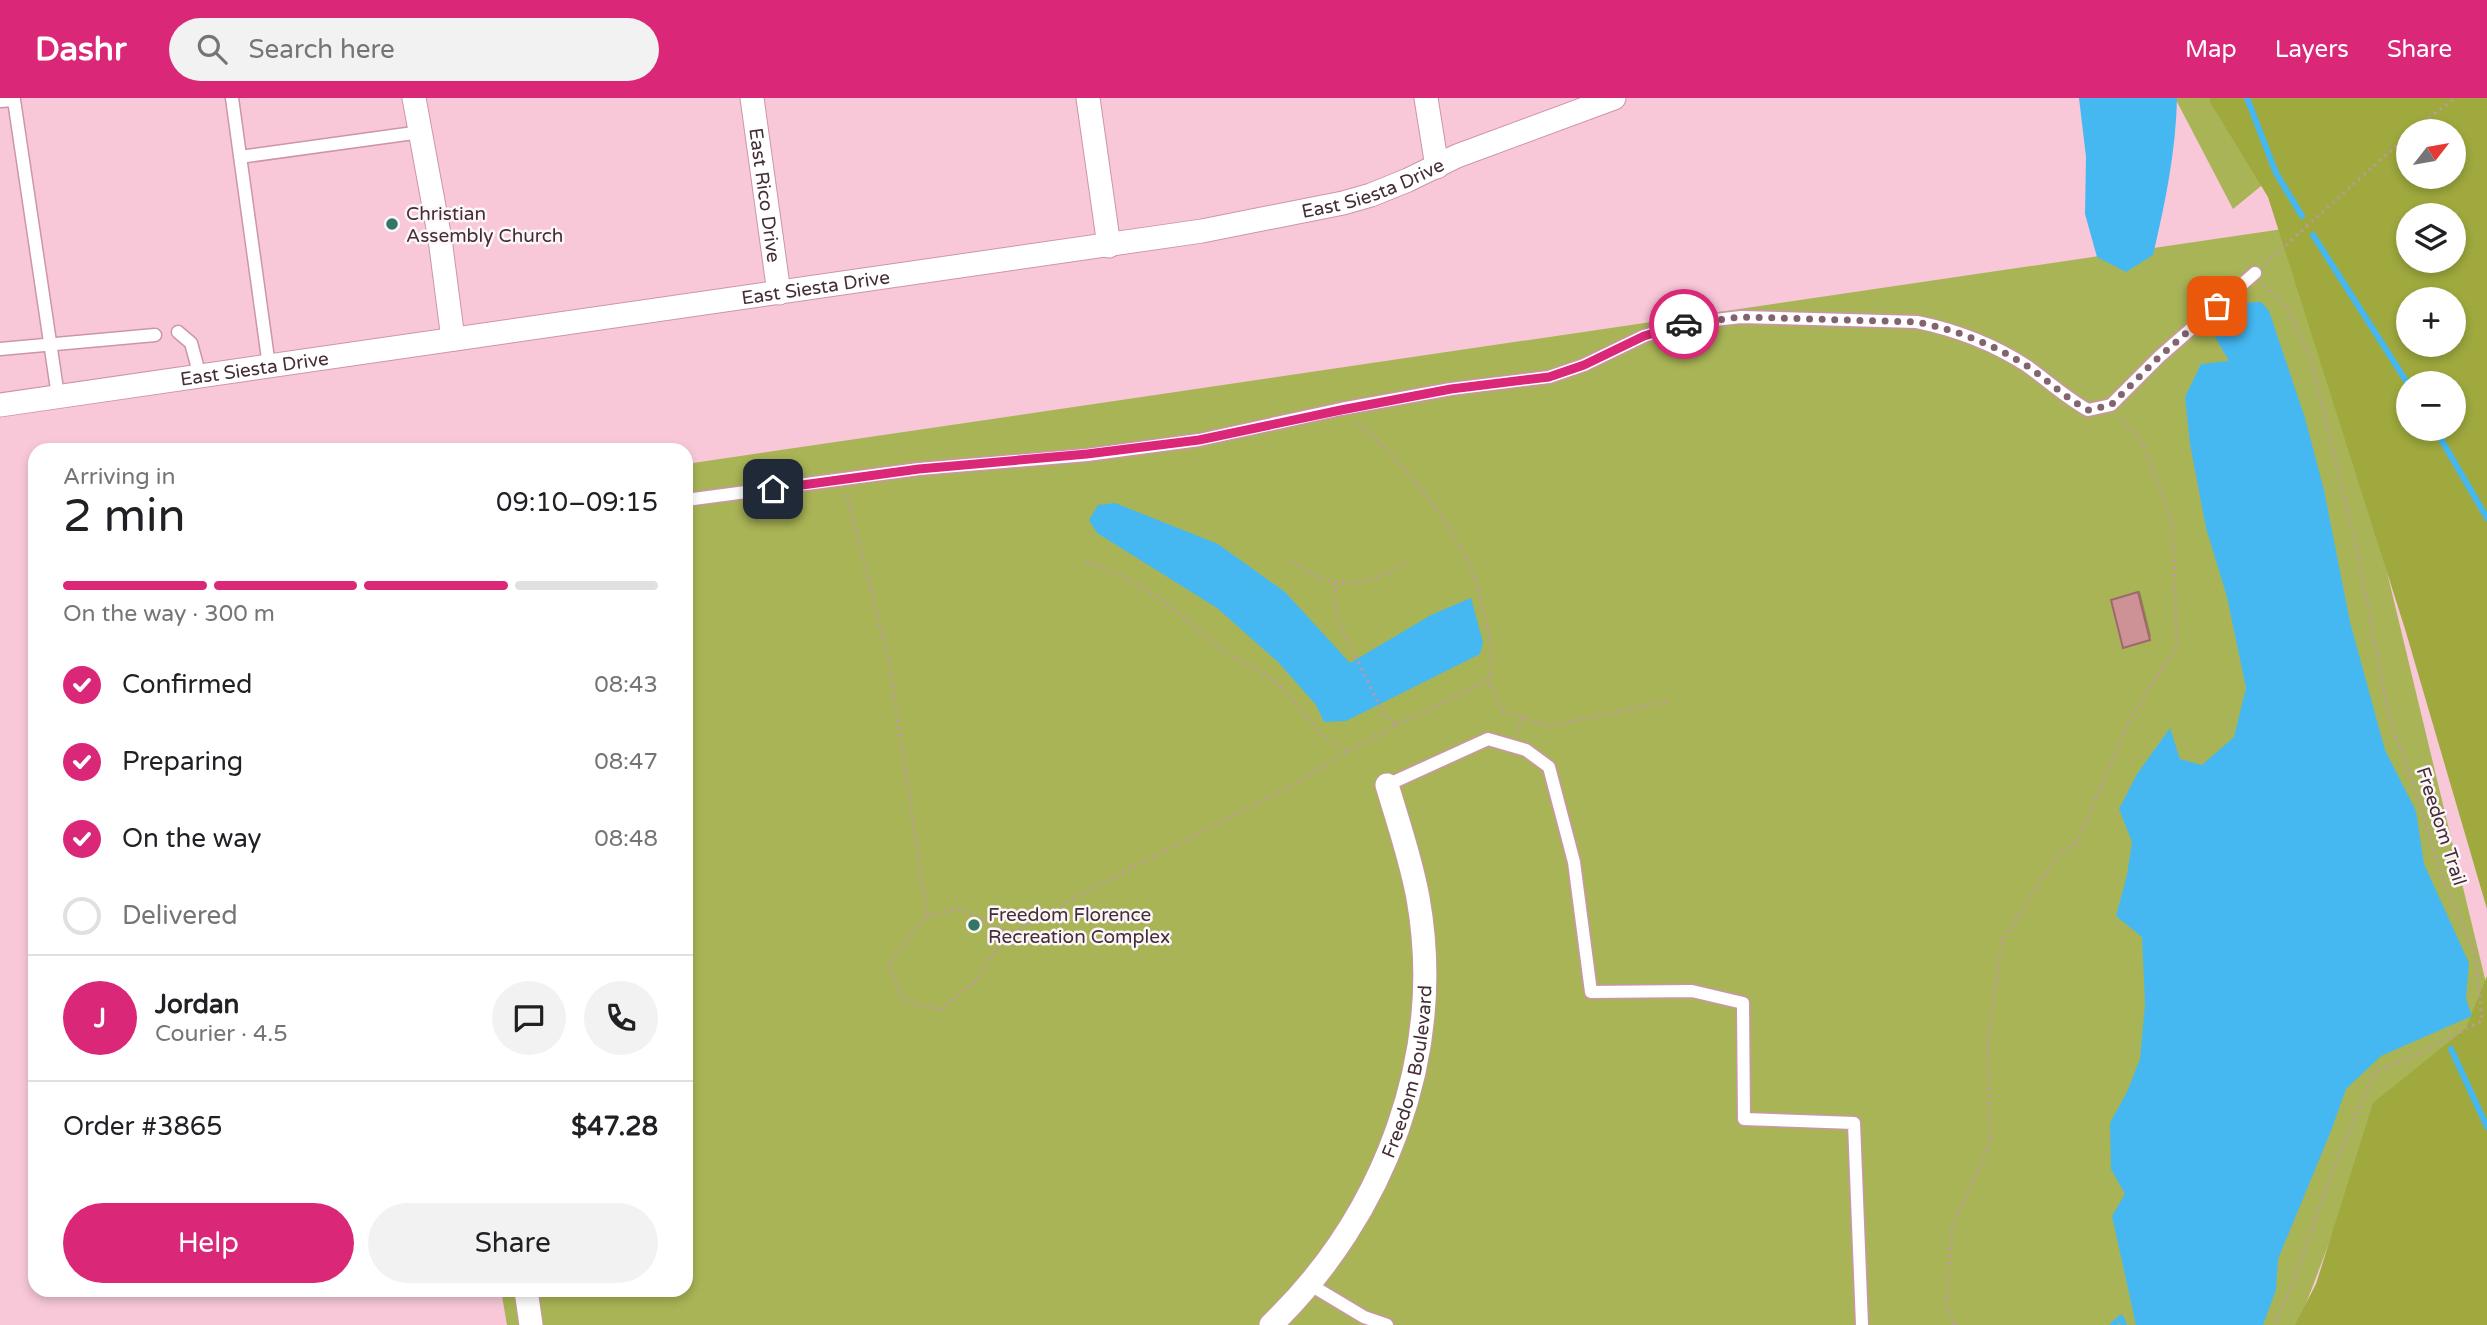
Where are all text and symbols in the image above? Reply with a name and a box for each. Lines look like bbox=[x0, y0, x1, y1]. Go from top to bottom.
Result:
search box bbox=[169, 18, 659, 81]
text: Dashr bbox=[35, 30, 127, 69]
icon: search bbox=[193, 30, 231, 68]
text: Search here bbox=[249, 34, 395, 65]
text: Map bbox=[2185, 35, 2237, 64]
text: Layers bbox=[2275, 35, 2349, 64]
text: Share bbox=[2387, 35, 2452, 64]
north arrow bbox=[2396, 119, 2466, 189]
map controls bbox=[2396, 119, 2466, 441]
street label: East Rico Drive bbox=[744, 127, 785, 264]
street label: East Siesta Drive bbox=[1300, 154, 1448, 223]
place label: Christian Assembly Church bbox=[406, 203, 563, 247]
button: layers bbox=[2396, 203, 2466, 273]
marker: Christian Assembly Church bbox=[384, 216, 400, 232]
street label: East Siesta Drive bbox=[740, 266, 891, 310]
pin bbox=[2187, 276, 2247, 336]
icon: bag bbox=[2198, 287, 2236, 325]
button: + bbox=[2396, 287, 2466, 357]
courier bbox=[1649, 289, 1719, 359]
icon: car bbox=[1665, 305, 1703, 343]
street label: East Siesta Drive bbox=[179, 348, 330, 391]
button: − bbox=[2396, 371, 2466, 441]
pin bbox=[743, 459, 803, 519]
text: Arriving in bbox=[63, 463, 176, 491]
icon: home bbox=[754, 470, 792, 508]
text: 09:10–09:15 bbox=[496, 487, 658, 518]
text: 2 min bbox=[63, 489, 186, 544]
text: On the way · 300 m bbox=[63, 600, 275, 628]
icon: check bbox=[63, 666, 101, 704]
text: Confirmed bbox=[122, 669, 252, 700]
text: 08:43 bbox=[594, 671, 658, 699]
icon: check bbox=[63, 743, 101, 781]
text: Preparing bbox=[122, 746, 243, 777]
text: 08:47 bbox=[594, 748, 658, 776]
street label: Freedom Trail bbox=[2412, 764, 2471, 888]
icon: check bbox=[63, 820, 101, 858]
text: On the way bbox=[122, 823, 262, 854]
text: 08:48 bbox=[594, 825, 658, 853]
text: Delivered bbox=[122, 900, 238, 931]
place label: Freedom Florence Recreation Complex bbox=[988, 904, 1170, 948]
marker: Freedom Florence Recreation Complex bbox=[966, 917, 982, 933]
button: chat bbox=[492, 981, 566, 1055]
button: phone bbox=[584, 981, 658, 1055]
street label: Freedom Boulevard bbox=[1378, 985, 1437, 1161]
text: Jordan bbox=[155, 989, 239, 1020]
text: J bbox=[94, 1003, 106, 1034]
text: Courier · 4.5 bbox=[155, 1020, 288, 1048]
text: Order #3865 bbox=[63, 1111, 223, 1142]
text: $47.28 bbox=[571, 1111, 658, 1142]
button: Help bbox=[63, 1203, 354, 1283]
button: Share bbox=[368, 1203, 658, 1283]

